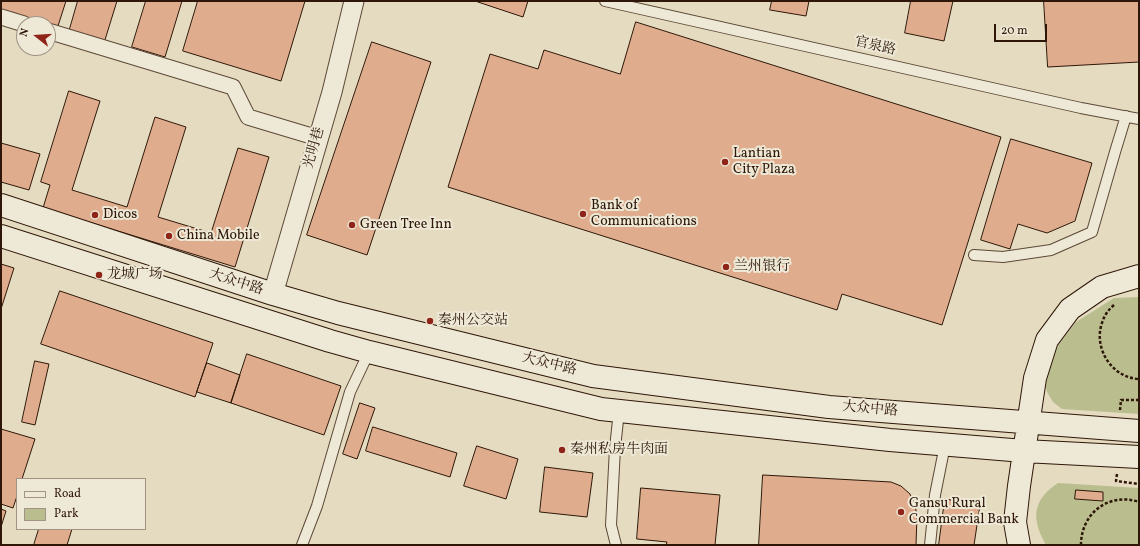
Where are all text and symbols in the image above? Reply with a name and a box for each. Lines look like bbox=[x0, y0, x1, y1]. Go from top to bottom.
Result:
north arrow bbox=[16, 16, 56, 56]
scale bar bbox=[996, 16, 1049, 42]
text: 20 m bbox=[1001, 23, 1028, 39]
text: N bbox=[17, 27, 33, 39]
street label: 官泉路 bbox=[853, 34, 897, 60]
street label: 光明巷 bbox=[301, 125, 329, 171]
place label: Lantian City Plaza bbox=[733, 146, 795, 178]
marker: Lantian City Plaza bbox=[720, 157, 730, 167]
place label: Bank of Communications bbox=[591, 198, 697, 230]
place label: Dicos bbox=[103, 207, 137, 223]
marker: Bank of Communications bbox=[578, 209, 588, 219]
marker: Dicos bbox=[90, 210, 100, 220]
place label: Green Tree Inn bbox=[360, 217, 452, 233]
marker: Green Tree Inn bbox=[347, 220, 357, 230]
place label: China Mobile bbox=[177, 228, 260, 244]
marker: China Mobile bbox=[164, 231, 174, 241]
place label: 兰州银行 bbox=[734, 259, 790, 275]
marker: 兰州银行 bbox=[721, 262, 731, 272]
street label: 大众中路 bbox=[207, 266, 265, 300]
place label: 龙城广场 bbox=[107, 267, 163, 283]
marker: 龙城广场 bbox=[94, 270, 104, 280]
place label: 秦州公交站 bbox=[438, 313, 508, 329]
marker: 秦州公交站 bbox=[425, 316, 435, 326]
street label: 大众中路 bbox=[520, 350, 578, 380]
street label: 大众中路 bbox=[841, 399, 899, 421]
place label: 秦州私房牛肉面 bbox=[570, 442, 668, 458]
marker: 秦州私房牛肉面 bbox=[557, 445, 567, 455]
legend bbox=[16, 478, 146, 530]
text: Road bbox=[54, 486, 81, 502]
place label: Gansu Rural Commercial Bank bbox=[909, 496, 1019, 528]
text: Park bbox=[54, 506, 79, 522]
marker: Gansu Rural Commercial Bank bbox=[896, 507, 906, 517]

